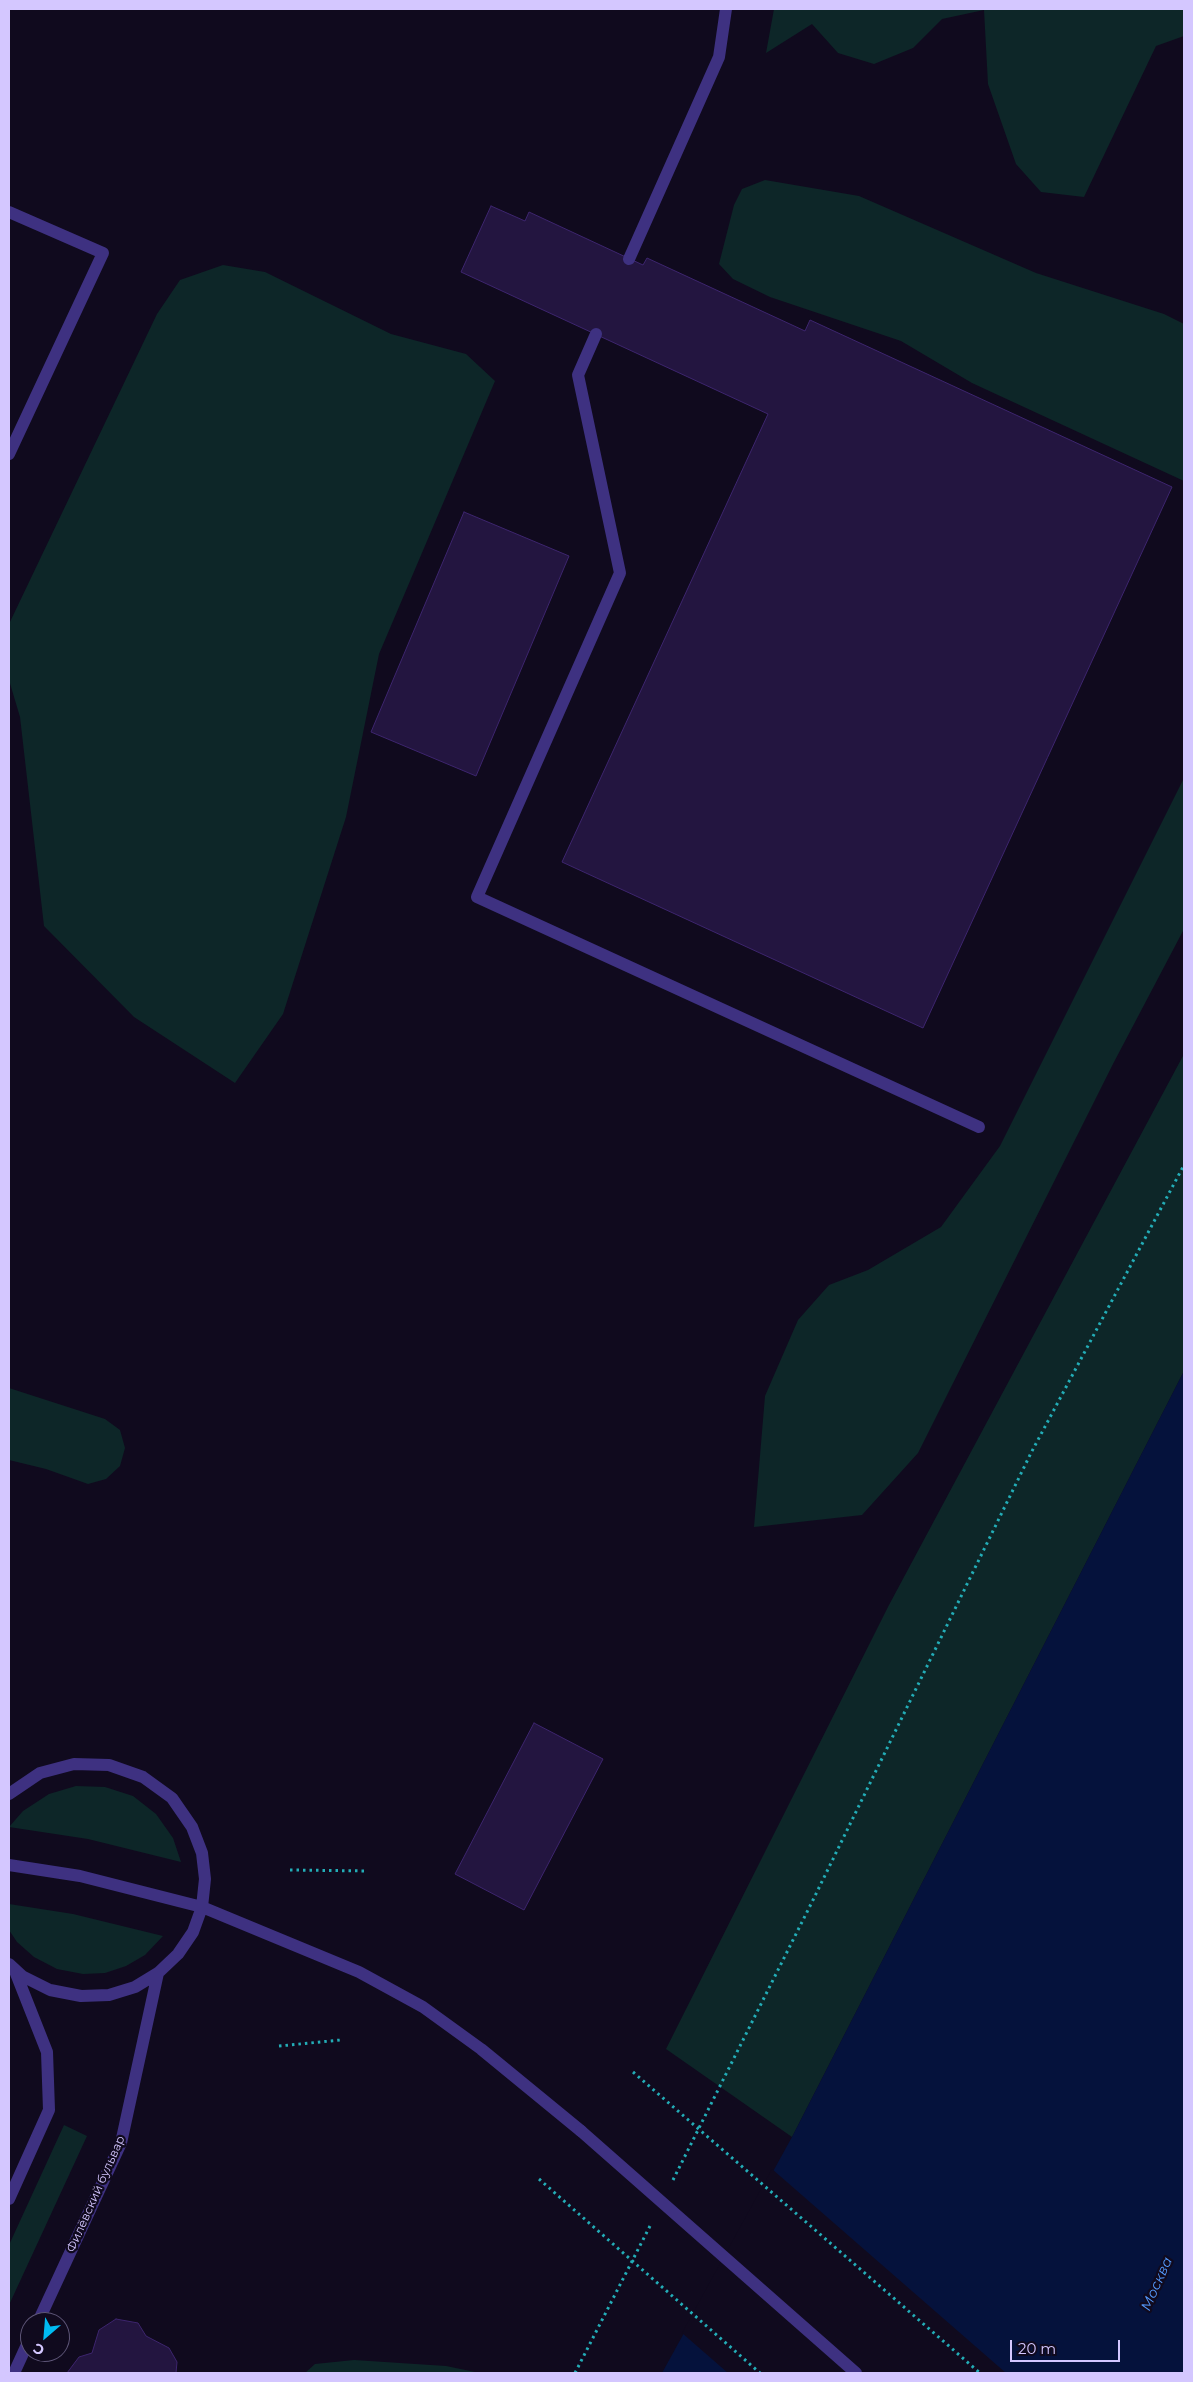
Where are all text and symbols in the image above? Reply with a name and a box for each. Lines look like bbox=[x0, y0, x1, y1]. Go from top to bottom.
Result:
street label: Филёвский бульвар bbox=[64, 2134, 128, 2254]
water label: Москва bbox=[1138, 2255, 1176, 2313]
north arrow bbox=[20, 2312, 70, 2362]
scale bar bbox=[1013, 2330, 1123, 2362]
text: С bbox=[30, 2339, 47, 2360]
text: 20 m bbox=[1018, 2339, 1056, 2358]

